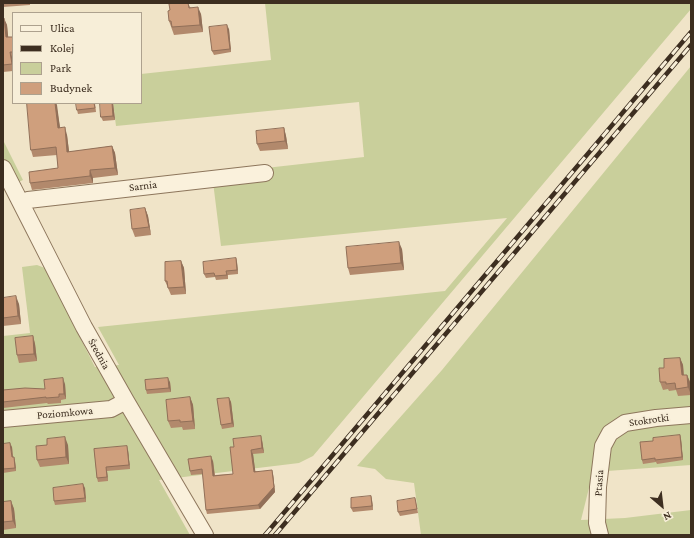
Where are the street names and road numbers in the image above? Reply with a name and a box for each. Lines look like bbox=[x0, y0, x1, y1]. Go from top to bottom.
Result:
street label: Sarnia bbox=[128, 178, 158, 194]
street label: Średnia bbox=[85, 336, 113, 372]
street label: Poziomkowa bbox=[36, 404, 94, 422]
street label: Stokrotki bbox=[628, 411, 670, 429]
street label: Ptasia bbox=[591, 469, 607, 497]

